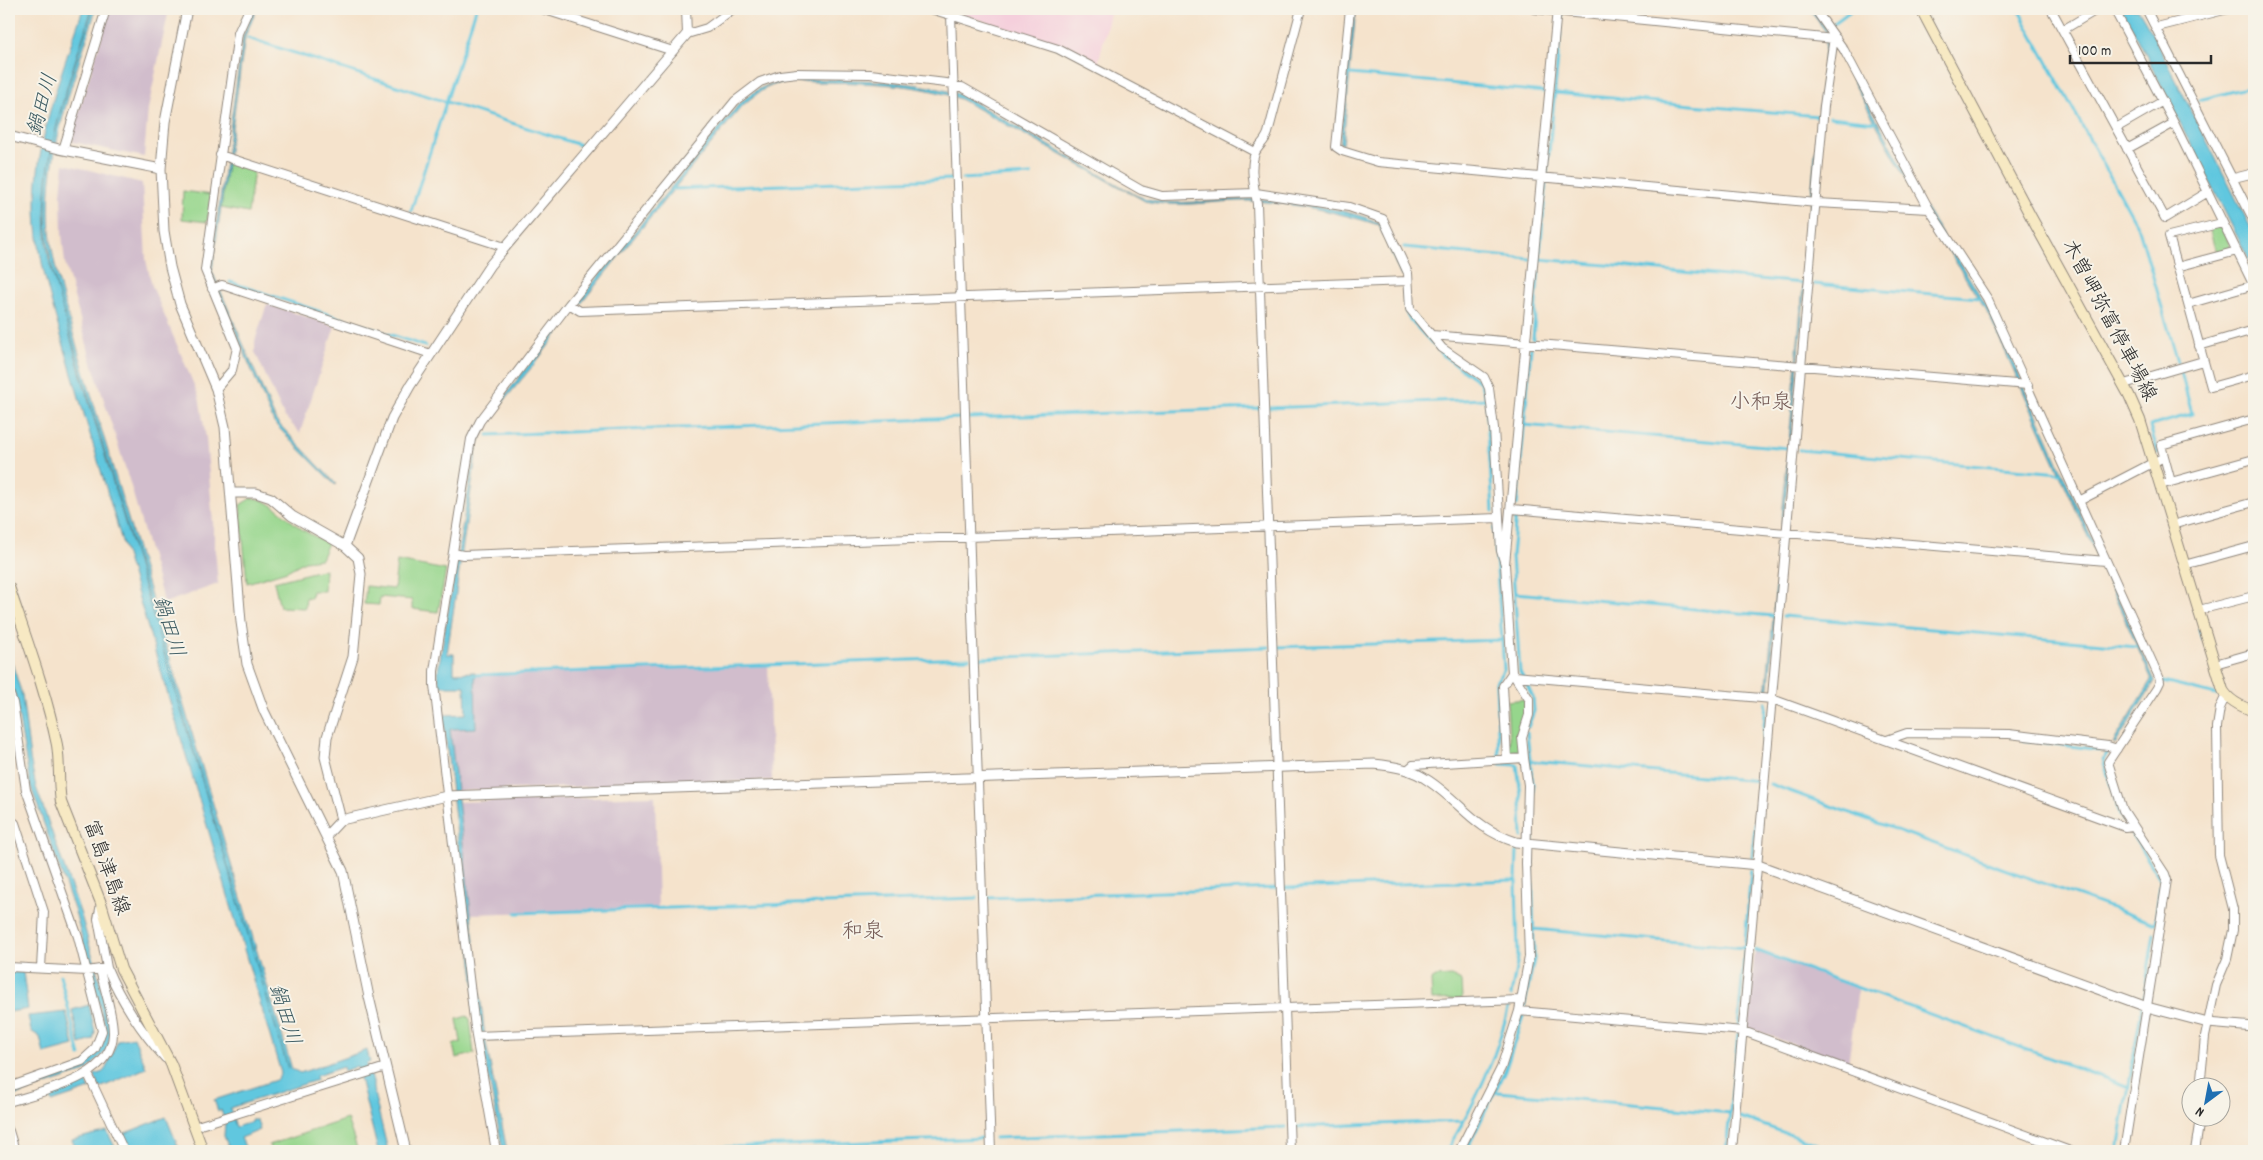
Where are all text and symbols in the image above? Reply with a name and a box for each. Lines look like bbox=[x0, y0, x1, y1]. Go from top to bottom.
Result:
scale bar bbox=[2070, 32, 2212, 64]
text: 100 m bbox=[2078, 41, 2111, 63]
water label: 鍋田川 bbox=[21, 71, 67, 139]
street label: 木曽岬弥富停車場線 bbox=[2053, 235, 2163, 407]
district label: 小和泉 bbox=[1730, 389, 1793, 419]
water label: 鍋田川 bbox=[143, 592, 191, 662]
street label: 富島津島線 bbox=[75, 816, 135, 920]
district label: 和泉 bbox=[842, 918, 884, 948]
water label: 鍋田川 bbox=[259, 980, 307, 1050]
north arrow bbox=[2180, 1078, 2230, 1128]
text: N bbox=[2192, 1101, 2208, 1122]

